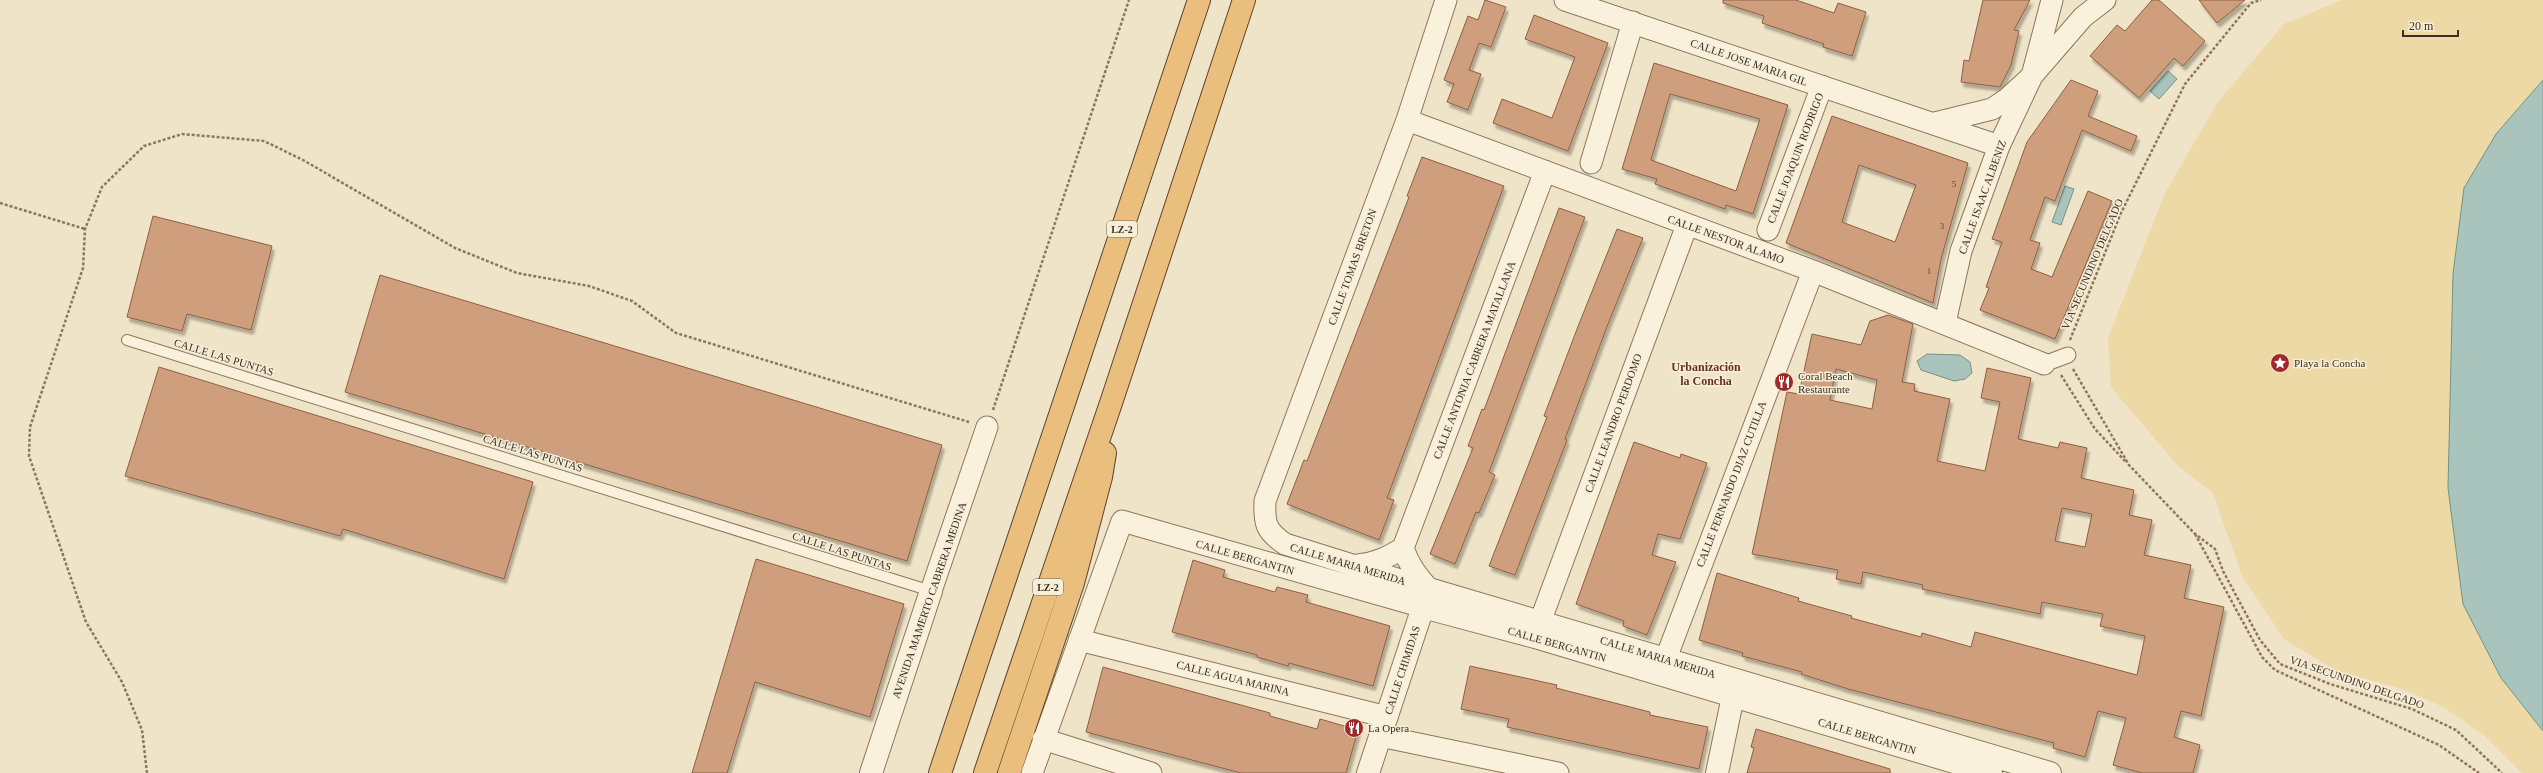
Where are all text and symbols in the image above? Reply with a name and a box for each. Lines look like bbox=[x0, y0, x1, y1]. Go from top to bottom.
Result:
scale bar bbox=[2403, 12, 2458, 38]
text: 20 m bbox=[2409, 19, 2434, 33]
street label: CALLE JOSE MARIA GIL bbox=[1689, 36, 1809, 88]
street label: CALLE JOAQUIN RODRIGO bbox=[1765, 91, 1825, 225]
street label: CALLE ISAAC ALBENIZ bbox=[1956, 138, 2008, 256]
house number: 5 bbox=[1952, 179, 1957, 189]
street label: VIA SECUNDINO DELGADO bbox=[2059, 197, 2125, 331]
street label: CALLE TOMAS BRETON bbox=[1325, 207, 1379, 327]
street label: CALLE NESTOR ALAMO bbox=[1666, 212, 1786, 266]
road number: LZ-2 bbox=[1107, 221, 1137, 237]
house number: 3 bbox=[1940, 221, 1945, 231]
street label: CALLE ANTONIA CABRERA MATALLANA bbox=[1431, 259, 1517, 461]
house number: 1 bbox=[1927, 266, 1931, 276]
street label: CALLE LAS PUNTAS bbox=[173, 336, 275, 378]
street label: CALLE LEANDRO PERDOMO bbox=[1582, 352, 1644, 494]
place icon: Playa la Concha bbox=[2269, 352, 2291, 374]
place label: Playa la Concha bbox=[2294, 357, 2366, 369]
district label: Urbanización la Concha bbox=[1671, 360, 1741, 388]
place label: Coral Beach Restaurante bbox=[1798, 370, 1853, 395]
restaurant icon: Coral Beach Restaurante bbox=[1773, 371, 1795, 393]
street label: CALLE FERNANDO DIAZ CUTILLA bbox=[1694, 399, 1768, 569]
street label: CALLE LAS PUNTAS bbox=[482, 432, 584, 474]
street label: AVENIDA MAMERTO CABRERA MEDINA bbox=[890, 500, 968, 700]
street label: CALLE LAS PUNTAS bbox=[791, 529, 893, 573]
street label: CALLE BERGANTIN bbox=[1194, 537, 1296, 577]
street label: CALLE MARIA MERIDA bbox=[1289, 541, 1407, 587]
road number: LZ-2 bbox=[1033, 579, 1063, 595]
street label: CALLE CHIMIDAS bbox=[1382, 624, 1422, 716]
street label: CALLE BERGANTIN bbox=[1506, 624, 1608, 664]
street label: CALLE MARIA MERIDA bbox=[1599, 634, 1717, 680]
street label: VIA SECUNDINO DELGADO bbox=[2288, 653, 2426, 711]
street label: CALLE AGUA MARINA bbox=[1175, 658, 1291, 698]
street label: CALLE BERGANTIN bbox=[1817, 715, 1917, 757]
restaurant icon: La Opera bbox=[1343, 717, 1365, 739]
place label: La Opera bbox=[1368, 722, 1409, 734]

